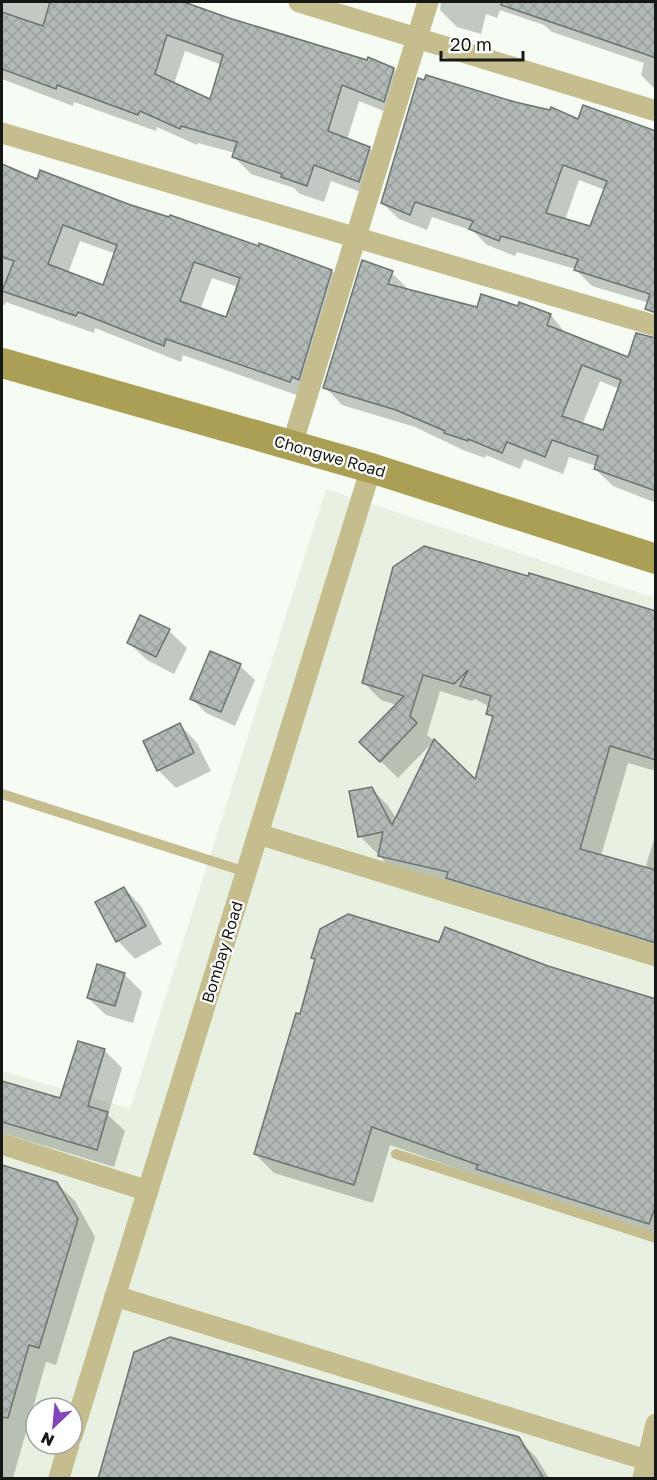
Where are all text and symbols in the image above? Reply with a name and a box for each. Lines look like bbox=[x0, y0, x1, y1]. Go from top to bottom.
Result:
scale bar bbox=[441, 24, 524, 62]
text: 20 m bbox=[450, 33, 492, 55]
street label: Chongwe Road bbox=[272, 430, 388, 482]
street label: Bombay Road bbox=[197, 899, 247, 1005]
north arrow bbox=[24, 1396, 84, 1456]
text: N bbox=[38, 1428, 57, 1451]

